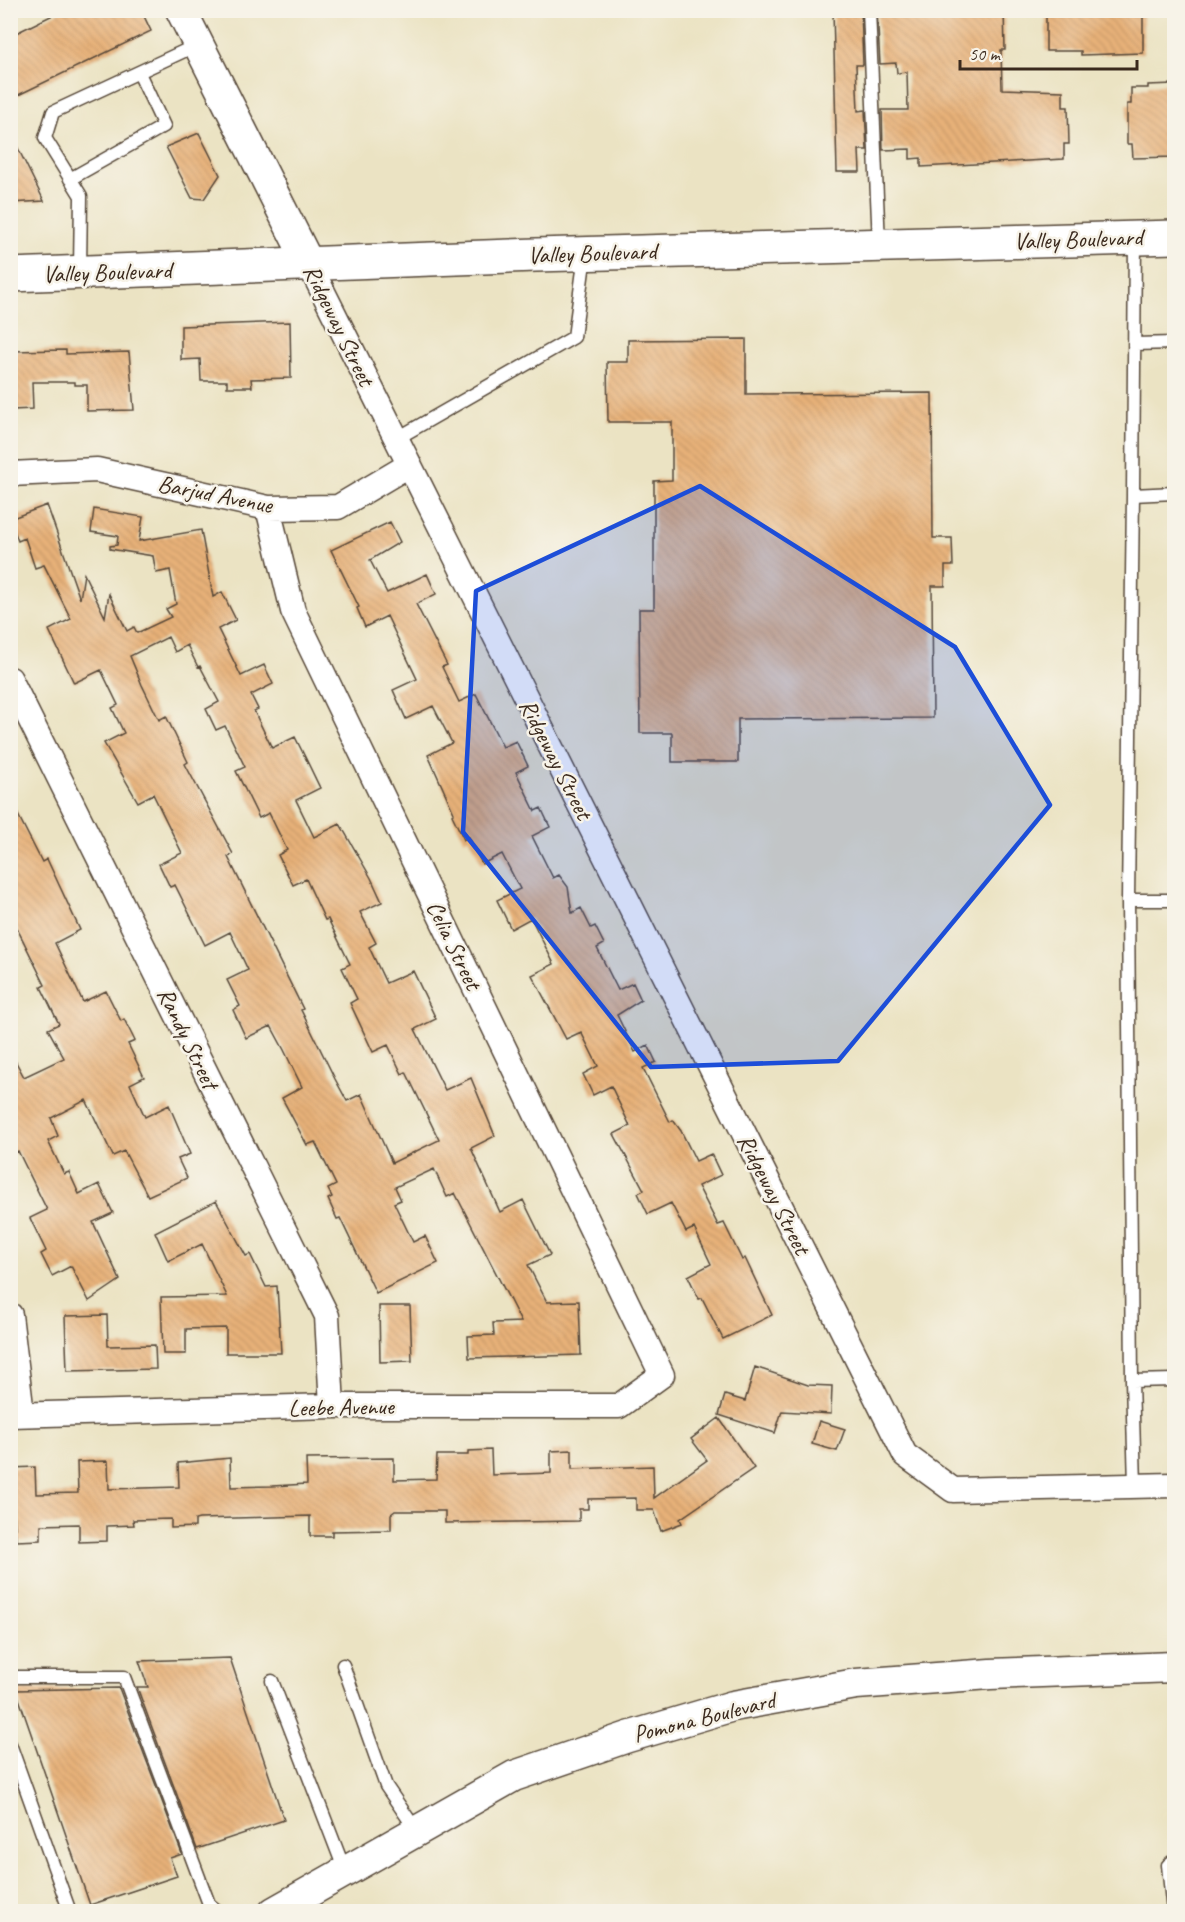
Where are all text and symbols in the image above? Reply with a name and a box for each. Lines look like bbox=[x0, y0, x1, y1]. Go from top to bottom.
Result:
scale bar bbox=[960, 33, 1137, 71]
text: 50 m bbox=[969, 43, 1002, 65]
street label: Valley Boulevard bbox=[1013, 222, 1146, 256]
street label: Valley Boulevard bbox=[527, 236, 660, 270]
street label: Valley Boulevard bbox=[42, 255, 175, 289]
street label: Ridgeway Street bbox=[297, 259, 382, 392]
street label: Barjud Avenue bbox=[155, 468, 277, 520]
street label: Ridgeway Street bbox=[513, 694, 600, 826]
street label: Celia Street bbox=[420, 896, 489, 996]
street label: Randy Street bbox=[151, 982, 227, 1096]
street label: Ridgeway Street bbox=[731, 1129, 818, 1261]
street label: Leebe Avenue bbox=[288, 1391, 396, 1423]
street label: Pomona Boulevard bbox=[630, 1684, 782, 1749]

